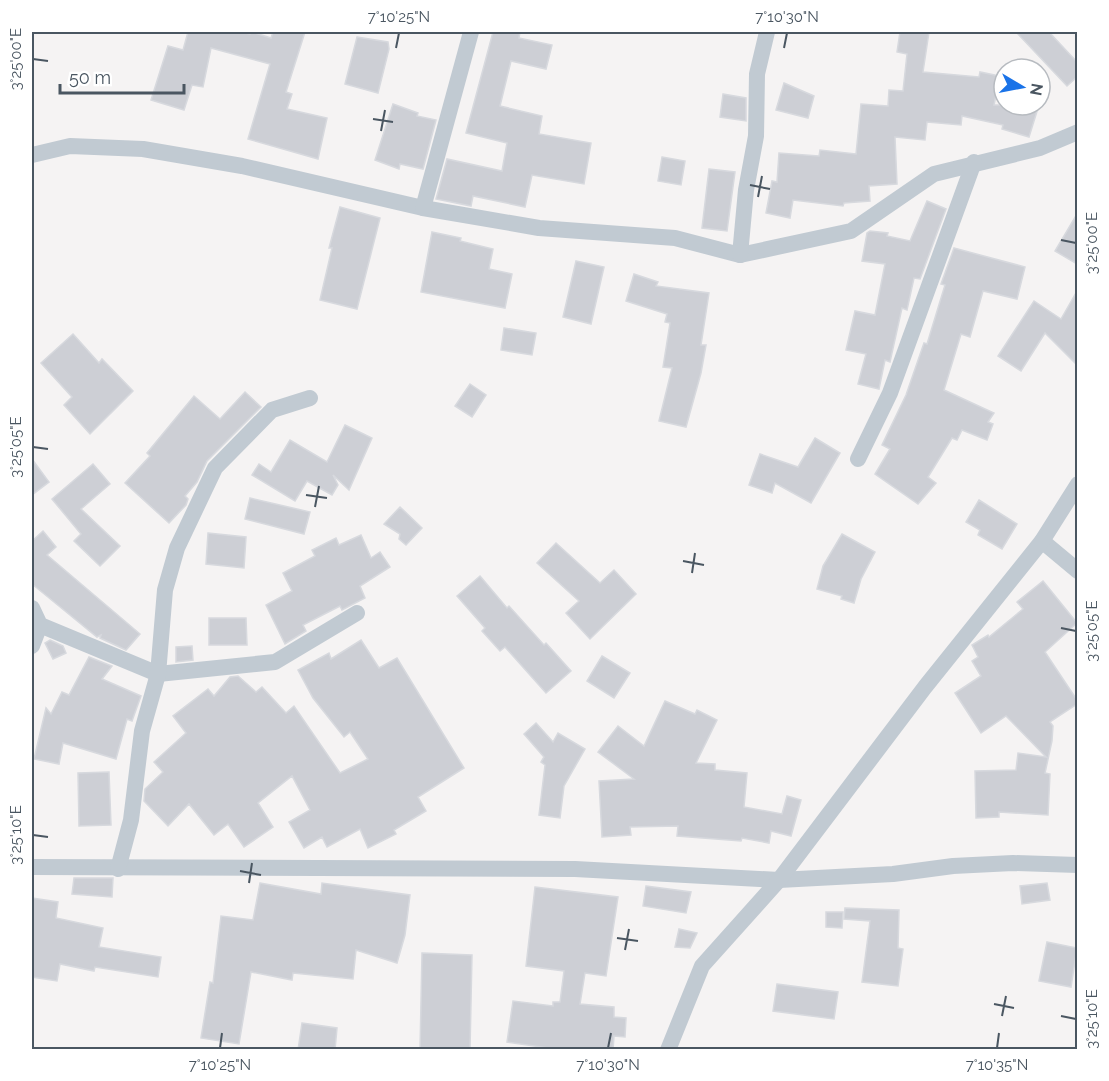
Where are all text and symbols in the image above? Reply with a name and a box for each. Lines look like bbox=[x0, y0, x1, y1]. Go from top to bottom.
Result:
text: 7°10'25"N bbox=[368, 8, 430, 26]
text: 7°10'30"N bbox=[755, 8, 819, 26]
text: 3°25'00"E bbox=[7, 28, 25, 90]
scale bar bbox=[60, 57, 184, 95]
north arrow bbox=[992, 57, 1052, 117]
text: 50 m bbox=[69, 67, 111, 88]
text: N bbox=[1026, 82, 1047, 97]
text: 3°25'00"E bbox=[1083, 212, 1101, 274]
text: 3°25'05"E bbox=[7, 416, 25, 478]
text: 3°25'05"E bbox=[1083, 600, 1101, 662]
text: 3°25'10"E bbox=[7, 805, 25, 865]
text: 3°25'10"E bbox=[1083, 989, 1101, 1049]
text: 7°10'25"N bbox=[189, 1056, 251, 1074]
text: 7°10'30"N bbox=[576, 1056, 640, 1074]
text: 7°10'35"N bbox=[966, 1056, 1028, 1074]

